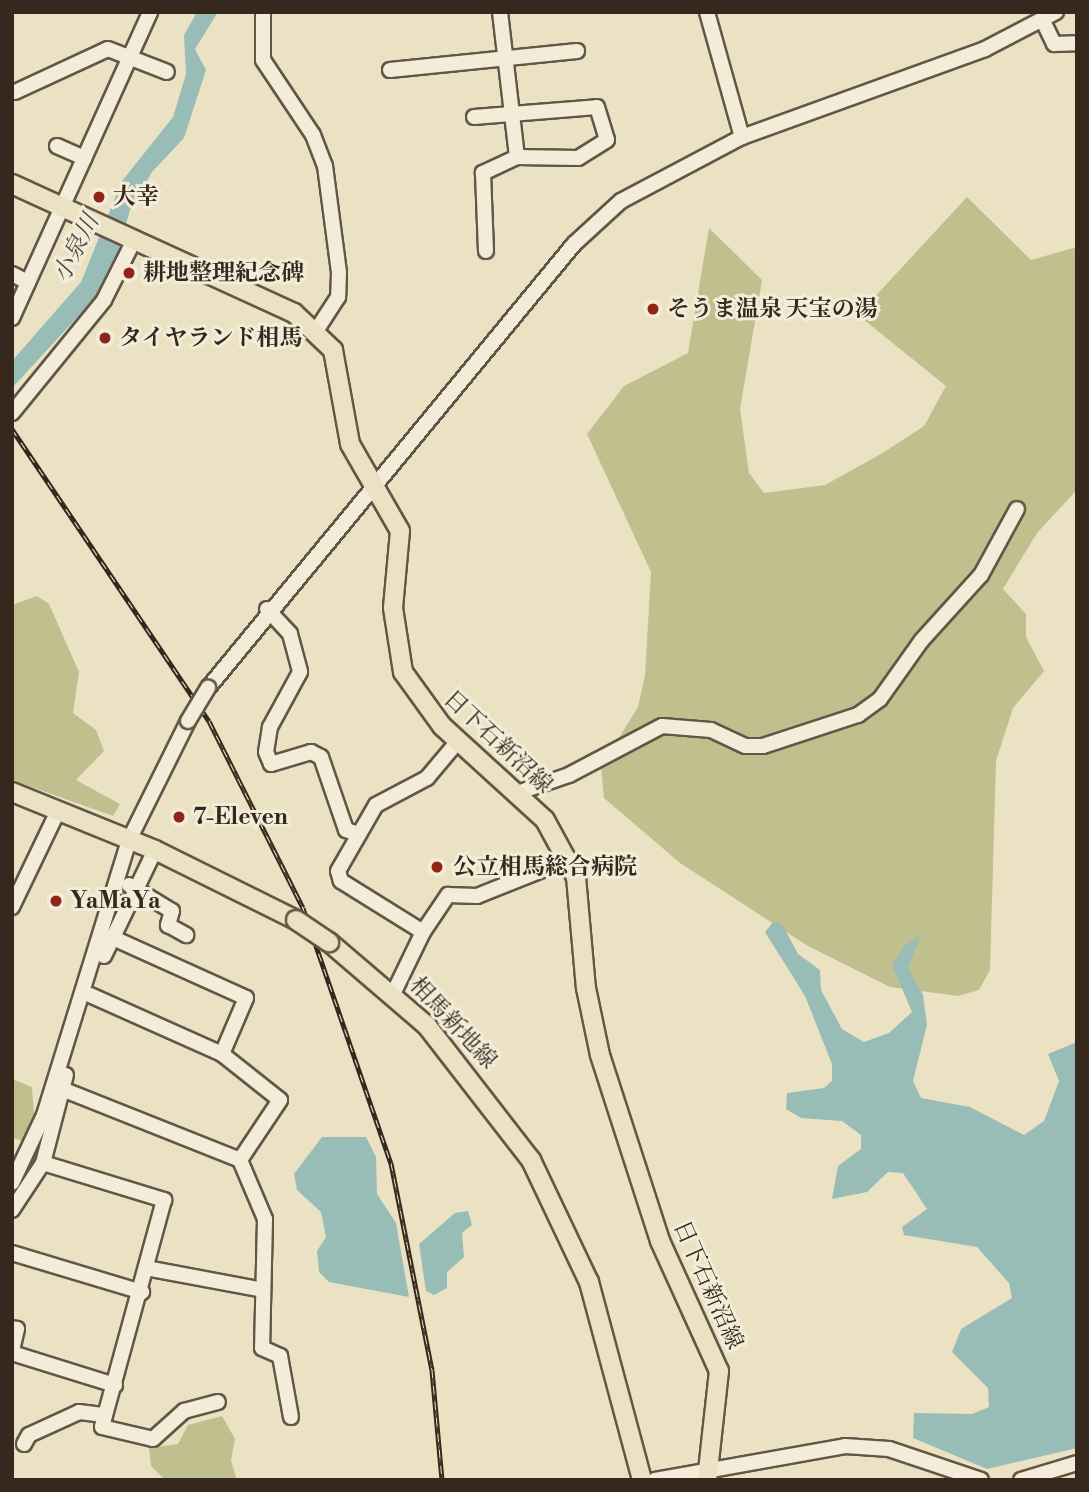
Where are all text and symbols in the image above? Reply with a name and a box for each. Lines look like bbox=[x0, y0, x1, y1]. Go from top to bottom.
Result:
place label: 大幸 bbox=[113, 183, 159, 211]
marker: 大幸 bbox=[91, 189, 107, 205]
water label: 小泉川 bbox=[48, 210, 106, 288]
place label: 耕地整理紀念碑 bbox=[143, 259, 304, 287]
marker: 耕地整理紀念碑 bbox=[121, 265, 137, 281]
place label: そうま温泉 天宝の湯 bbox=[667, 295, 878, 323]
marker: そうま温泉 天宝の湯 bbox=[645, 301, 661, 317]
place label: タイヤランド相馬 bbox=[119, 324, 303, 352]
marker: タイヤランド相馬 bbox=[97, 330, 113, 346]
street label: 日下石新沼線 bbox=[438, 685, 558, 799]
place label: 7-Eleven bbox=[193, 803, 288, 831]
marker: 7-Eleven bbox=[171, 809, 187, 825]
place label: 公立相馬総合病院 bbox=[453, 853, 637, 881]
marker: 公立相馬総合病院 bbox=[427, 857, 447, 877]
place label: YaMaYa bbox=[70, 887, 160, 915]
marker: YaMaYa bbox=[48, 893, 64, 909]
street label: 相馬新地線 bbox=[404, 972, 502, 1074]
street label: 日下石新沼線 bbox=[667, 1216, 749, 1354]

